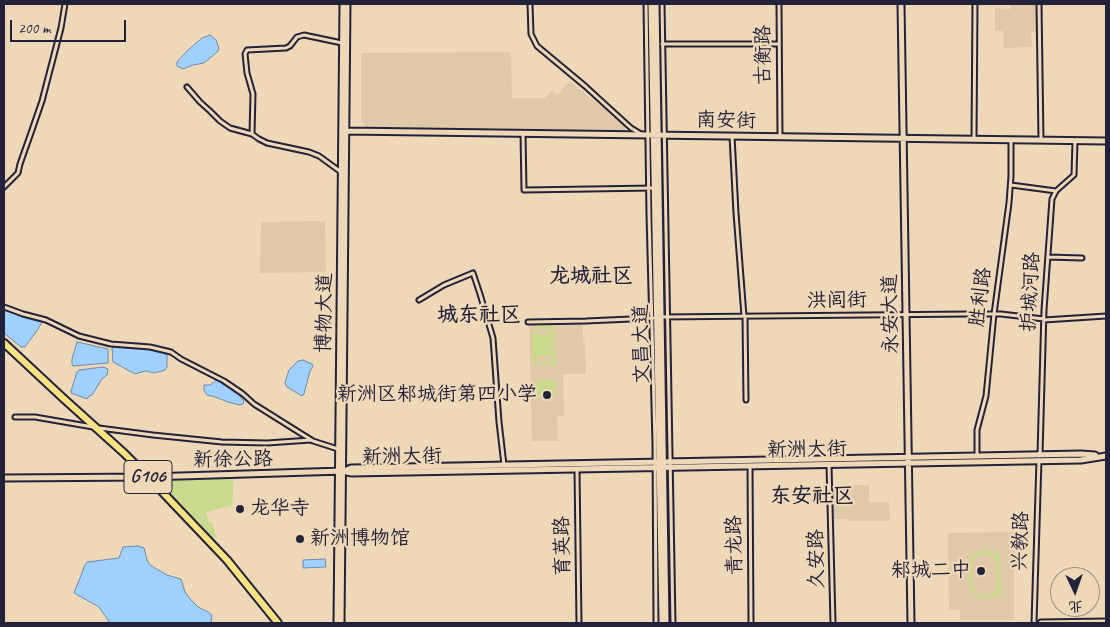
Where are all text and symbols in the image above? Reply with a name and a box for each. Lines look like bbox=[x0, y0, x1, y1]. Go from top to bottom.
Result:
scale bar bbox=[12, 10, 129, 42]
text: 200 m bbox=[18, 19, 50, 38]
street label: 古衡路 bbox=[752, 25, 776, 85]
street label: 南安街 bbox=[696, 108, 756, 134]
street label: 护城河路 bbox=[1017, 251, 1045, 333]
district label: 龙城社区 bbox=[549, 263, 633, 289]
street label: 胜利路 bbox=[965, 266, 997, 328]
street label: 博物大道 bbox=[312, 273, 338, 353]
street label: 永安大道 bbox=[878, 274, 904, 354]
street label: 洪闾街 bbox=[807, 288, 867, 314]
district label: 城东社区 bbox=[437, 302, 521, 328]
street label: 文昌大道 bbox=[629, 304, 655, 384]
place label: 新洲区邾城街第四小学 bbox=[337, 383, 537, 407]
marker: 新洲区邾城街第四小学 bbox=[541, 389, 553, 401]
street label: 新洲大街 bbox=[767, 437, 847, 463]
street label: 新洲大街 bbox=[362, 444, 442, 470]
street label: 新徐公路 bbox=[193, 447, 273, 473]
road number: G106 bbox=[124, 461, 172, 494]
district label: 东安社区 bbox=[770, 483, 854, 509]
place label: 龙华寺 bbox=[250, 497, 310, 521]
marker: 龙华寺 bbox=[234, 503, 246, 515]
street label: 兴教路 bbox=[1008, 511, 1034, 571]
street label: 青龙路 bbox=[722, 515, 748, 575]
street label: 育英路 bbox=[550, 516, 576, 576]
place label: 新洲博物馆 bbox=[310, 527, 410, 551]
street label: 久安路 bbox=[804, 529, 830, 589]
marker: 新洲博物馆 bbox=[294, 533, 306, 545]
place label: 邾城二中 bbox=[891, 559, 971, 583]
marker: 邾城二中 bbox=[975, 565, 987, 577]
north arrow bbox=[1050, 567, 1100, 617]
text: 北 bbox=[1068, 598, 1083, 615]

